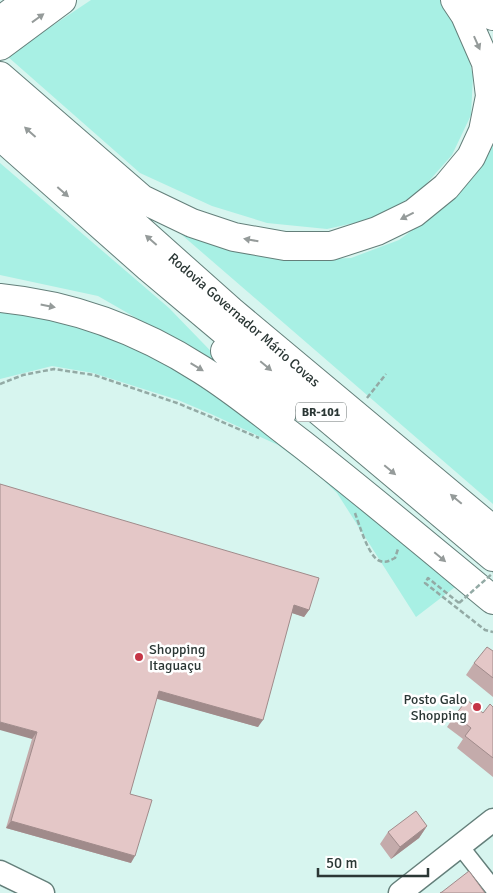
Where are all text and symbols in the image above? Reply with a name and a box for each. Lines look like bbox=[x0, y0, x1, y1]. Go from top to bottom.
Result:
one-way arrow bbox=[31, 13, 45, 23]
one-way arrow bbox=[474, 36, 482, 50]
one-way arrow bbox=[25, 126, 37, 138]
one-way arrow bbox=[56, 186, 68, 198]
one-way arrow bbox=[400, 212, 415, 220]
one-way arrow bbox=[145, 235, 158, 246]
one-way arrow bbox=[243, 235, 259, 243]
street label: Rodovia Governador Mário Covas bbox=[165, 250, 323, 390]
one-way arrow bbox=[40, 302, 56, 310]
one-way arrow bbox=[259, 360, 272, 371]
one-way arrow bbox=[191, 363, 204, 372]
road number: BR-101 bbox=[296, 402, 346, 422]
one-way arrow bbox=[383, 465, 396, 476]
one-way arrow bbox=[450, 493, 462, 505]
one-way arrow bbox=[433, 551, 446, 562]
place label: Shopping Itaguaçu bbox=[149, 641, 205, 674]
marker: Shopping Itaguaçu bbox=[133, 651, 145, 663]
place label: Posto Galo Shopping bbox=[404, 691, 467, 724]
marker: Posto Galo Shopping bbox=[471, 701, 483, 713]
scale bar bbox=[318, 846, 428, 878]
text: 50 m bbox=[326, 854, 357, 872]

